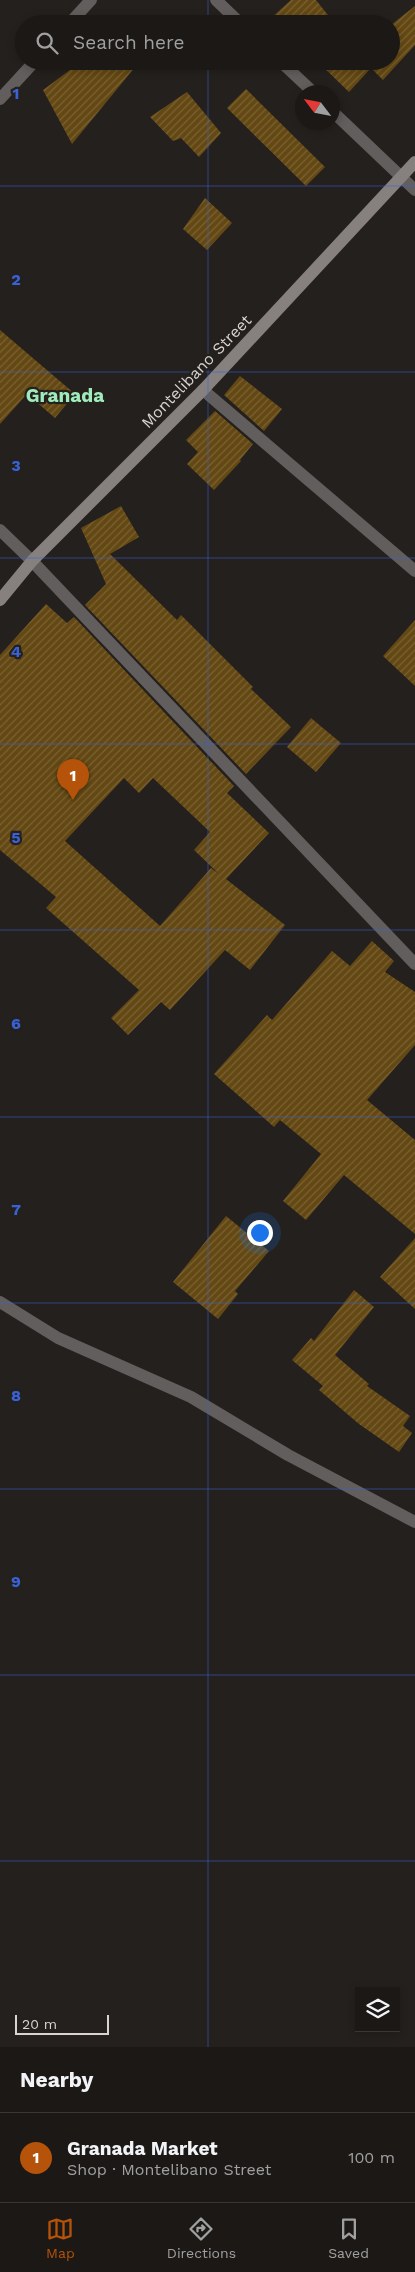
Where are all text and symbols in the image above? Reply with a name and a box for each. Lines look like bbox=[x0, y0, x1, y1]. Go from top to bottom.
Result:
search box bbox=[15, 15, 400, 70]
icon: search bbox=[33, 29, 61, 57]
text: Search here bbox=[73, 31, 184, 54]
text: 1 bbox=[13, 84, 19, 103]
north arrow bbox=[295, 85, 340, 130]
text: 2 bbox=[11, 270, 21, 289]
street label: Montelibano Street bbox=[137, 311, 256, 432]
district label: Granada bbox=[26, 384, 104, 407]
text: 3 bbox=[11, 456, 21, 475]
text: 4 bbox=[11, 642, 21, 661]
pin: 1 bbox=[57, 759, 89, 800]
text: 5 bbox=[11, 828, 21, 847]
text: 6 bbox=[11, 1014, 21, 1033]
text: 7 bbox=[11, 1200, 21, 1219]
your location bbox=[247, 1220, 273, 1246]
text: 8 bbox=[11, 1386, 21, 1405]
text: 9 bbox=[11, 1572, 21, 1591]
map controls bbox=[355, 1987, 400, 2032]
button: layers bbox=[355, 1987, 400, 2032]
scale bar bbox=[15, 2012, 109, 2035]
text: 20 m bbox=[22, 2016, 57, 2032]
text: Nearby bbox=[20, 2067, 93, 2092]
text: Granada Market bbox=[67, 2137, 218, 2160]
text: 1 bbox=[33, 2148, 39, 2167]
text: 100 m bbox=[348, 2148, 395, 2167]
text: Shop · Montelibano Street bbox=[67, 2160, 272, 2179]
tab: Map bbox=[46, 2215, 75, 2261]
tab: Directions bbox=[167, 2215, 236, 2261]
tab: Saved bbox=[328, 2215, 369, 2261]

